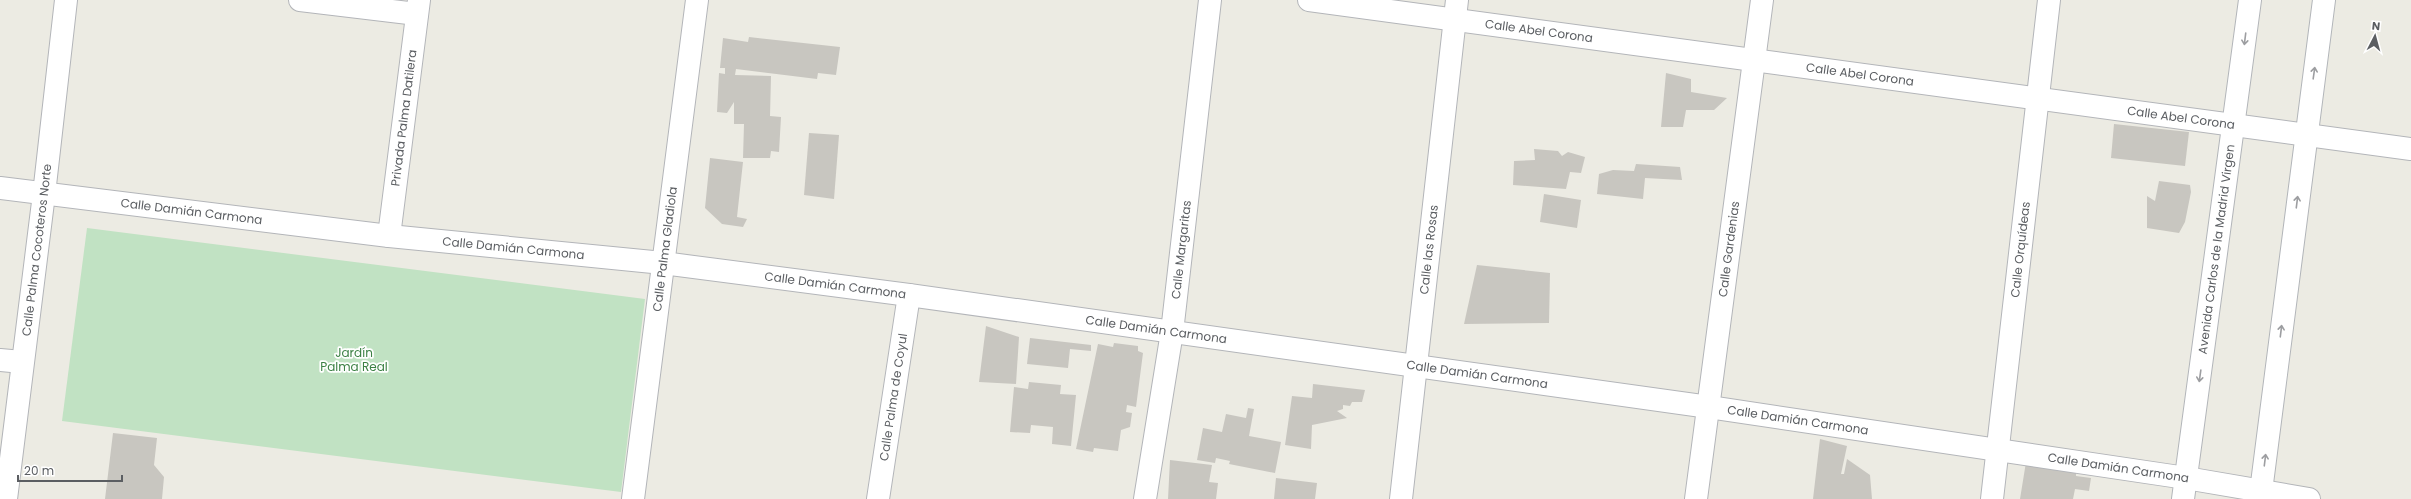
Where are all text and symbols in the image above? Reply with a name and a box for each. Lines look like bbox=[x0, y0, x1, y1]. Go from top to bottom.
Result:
street label: Calle Abel Corona bbox=[1484, 15, 1594, 46]
north arrow bbox=[2355, 16, 2395, 56]
text: N bbox=[2371, 18, 2381, 34]
one-way arrow bbox=[2241, 32, 2249, 45]
street label: Privada Palma Datilera bbox=[386, 49, 421, 187]
street label: Calle Abel Corona bbox=[1805, 58, 1915, 90]
one-way arrow bbox=[2310, 67, 2318, 80]
street label: Calle Abel Corona bbox=[2126, 102, 2236, 133]
street label: Avenida Carlos de la Madrid Virgen bbox=[2194, 143, 2239, 355]
street label: Calle Palma Cocoteros Norte bbox=[17, 163, 55, 337]
street label: Calle Palma Gladiola bbox=[648, 185, 681, 313]
street label: Calle Damián Carmona bbox=[120, 194, 263, 228]
one-way arrow bbox=[2293, 196, 2301, 209]
street label: Calle Margaritas bbox=[1167, 199, 1195, 300]
street label: Calle Gardenias bbox=[1714, 200, 1743, 298]
street label: Calle Orquídeas bbox=[2006, 201, 2034, 299]
street label: Calle las Rosas bbox=[1415, 204, 1442, 295]
street label: Calle Damián Carmona bbox=[442, 232, 585, 263]
street label: Calle Damián Carmona bbox=[763, 267, 907, 303]
street label: Calle Damián Carmona bbox=[1084, 311, 1228, 347]
one-way arrow bbox=[2277, 325, 2285, 338]
street label: Calle Palma de Coyul bbox=[875, 332, 911, 462]
park label: Jardín Palma Real bbox=[320, 344, 388, 375]
street label: Calle Damián Carmona bbox=[1405, 356, 1549, 392]
one-way arrow bbox=[2196, 369, 2204, 382]
street label: Calle Damián Carmona bbox=[1726, 401, 1870, 439]
street label: Calle Damián Carmona bbox=[2047, 449, 2190, 486]
one-way arrow bbox=[2261, 454, 2269, 467]
scale bar bbox=[18, 457, 122, 483]
text: 20 m bbox=[24, 462, 54, 479]

